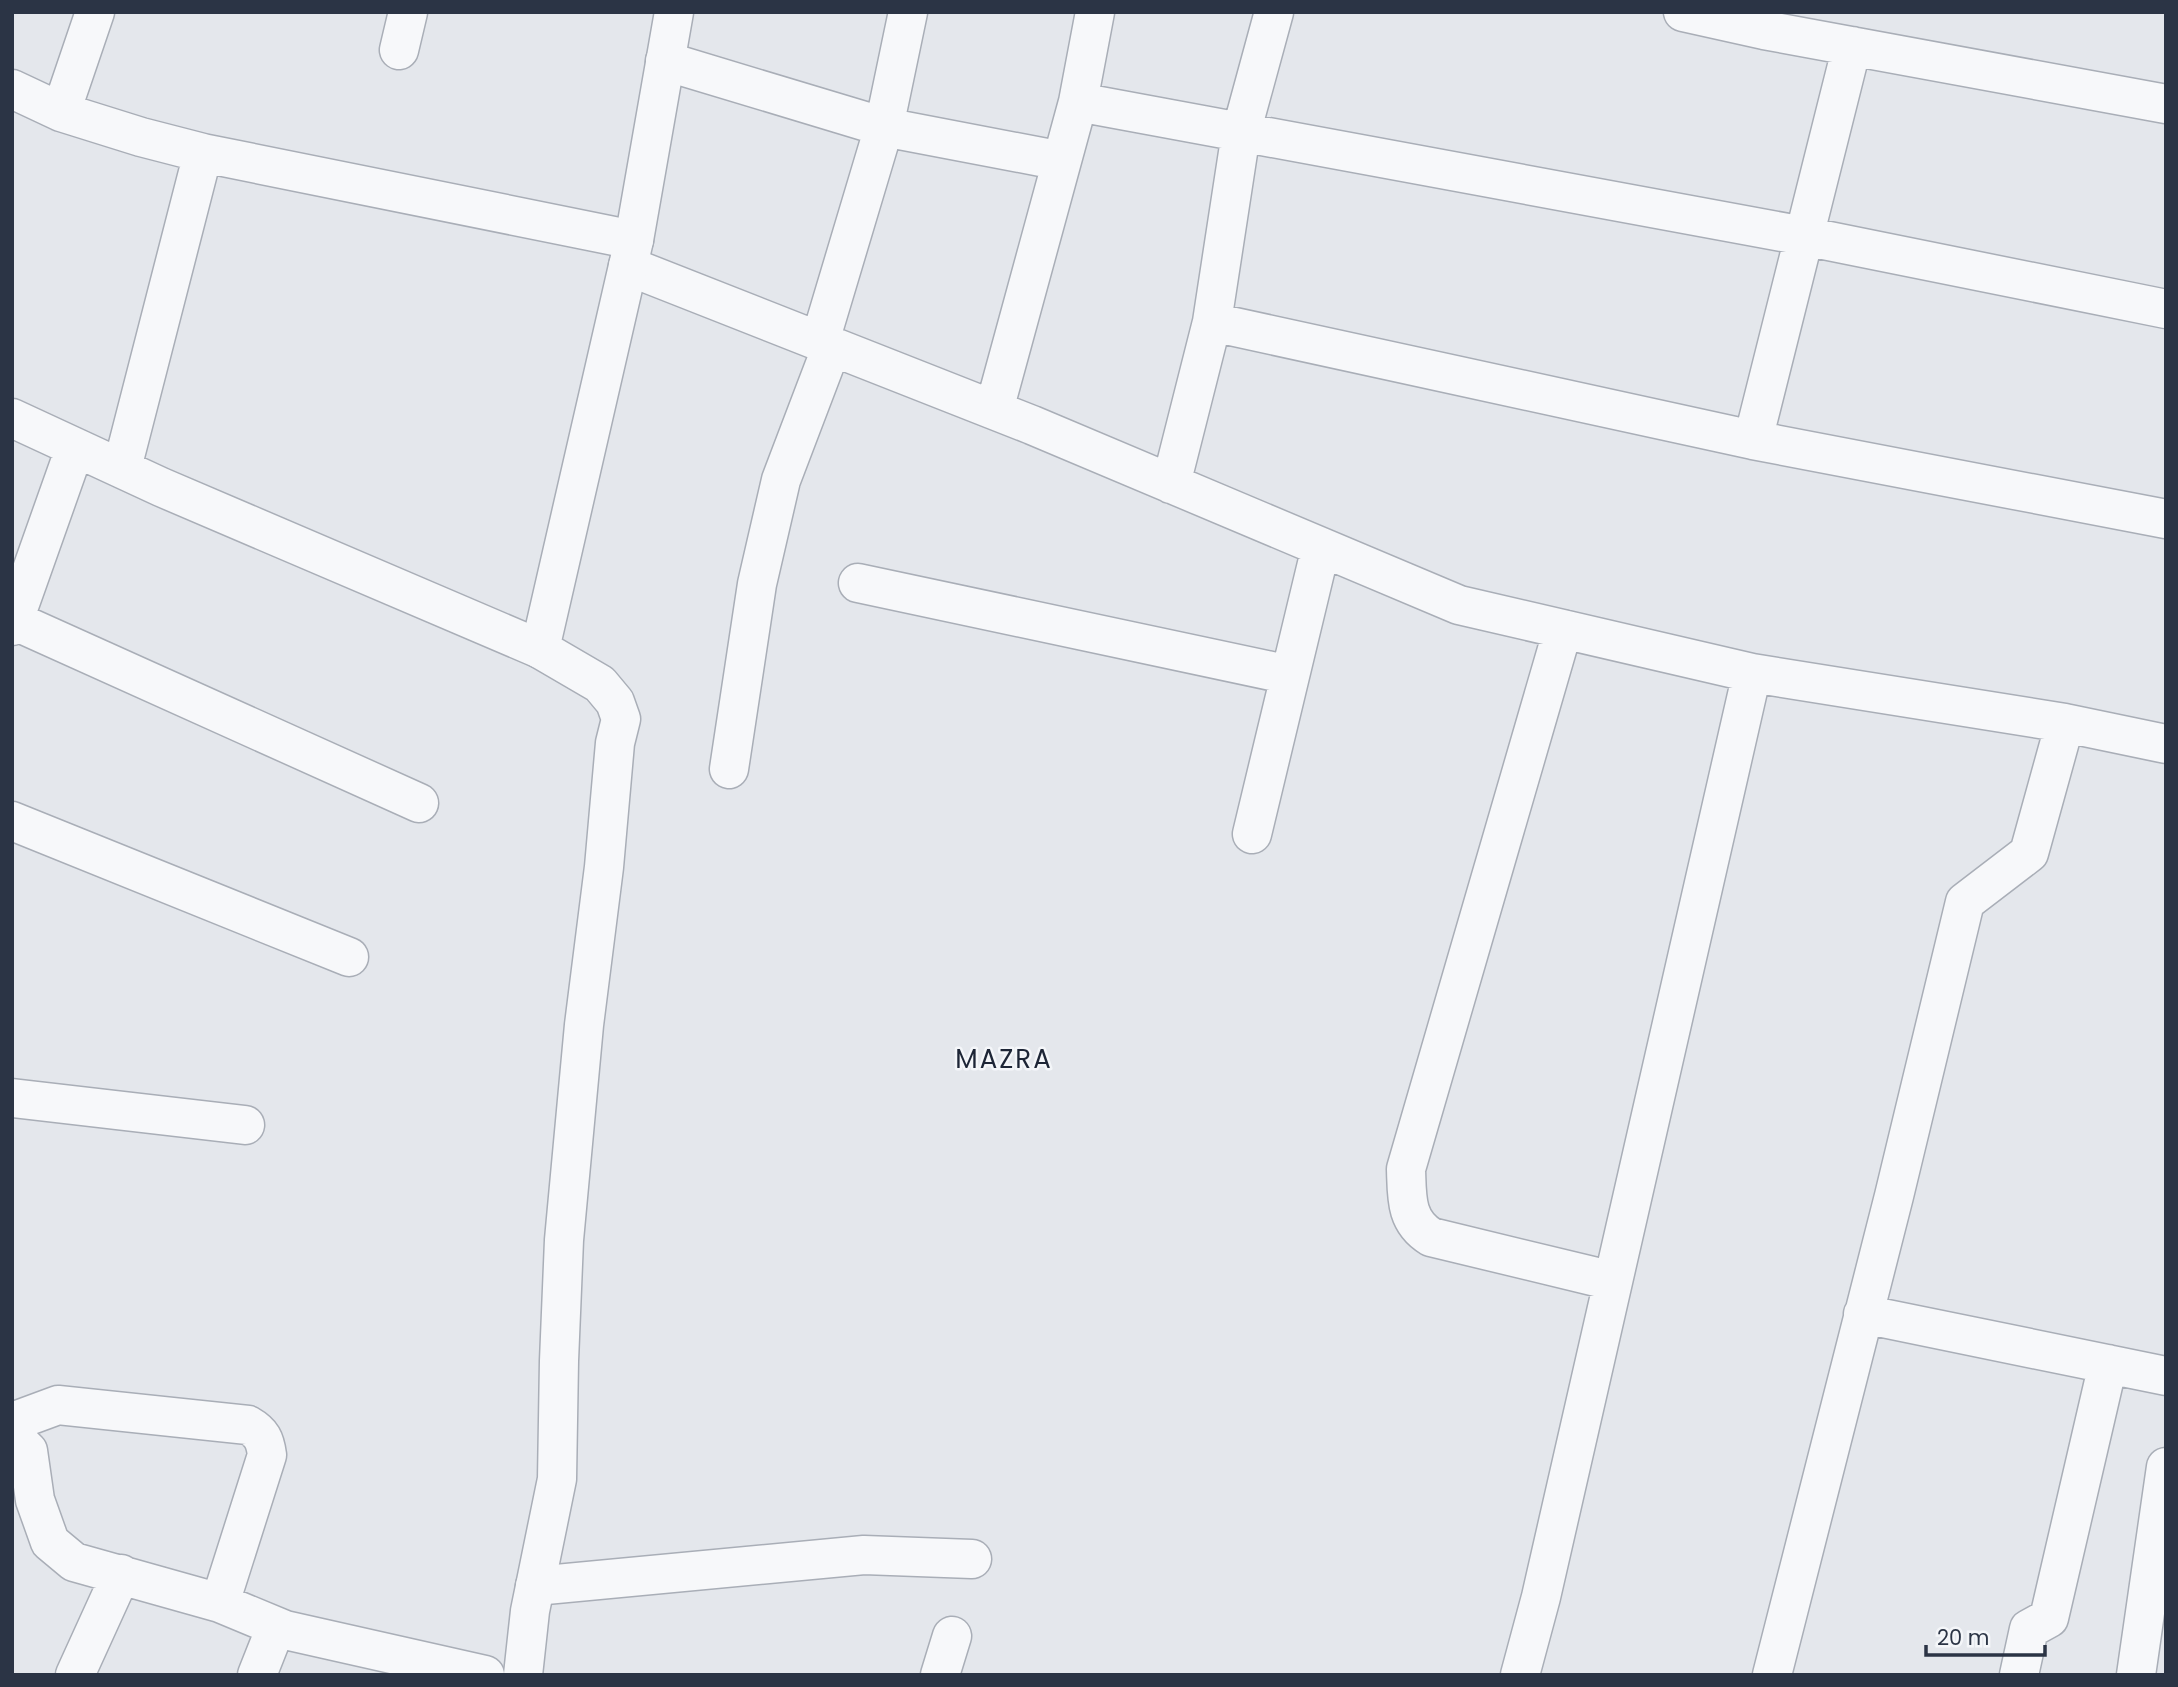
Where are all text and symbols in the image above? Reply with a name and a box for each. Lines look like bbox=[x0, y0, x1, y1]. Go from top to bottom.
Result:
district label: MAZRA bbox=[955, 1041, 1053, 1077]
scale bar bbox=[1926, 1614, 2045, 1658]
text: 20 m bbox=[1937, 1623, 1990, 1652]

